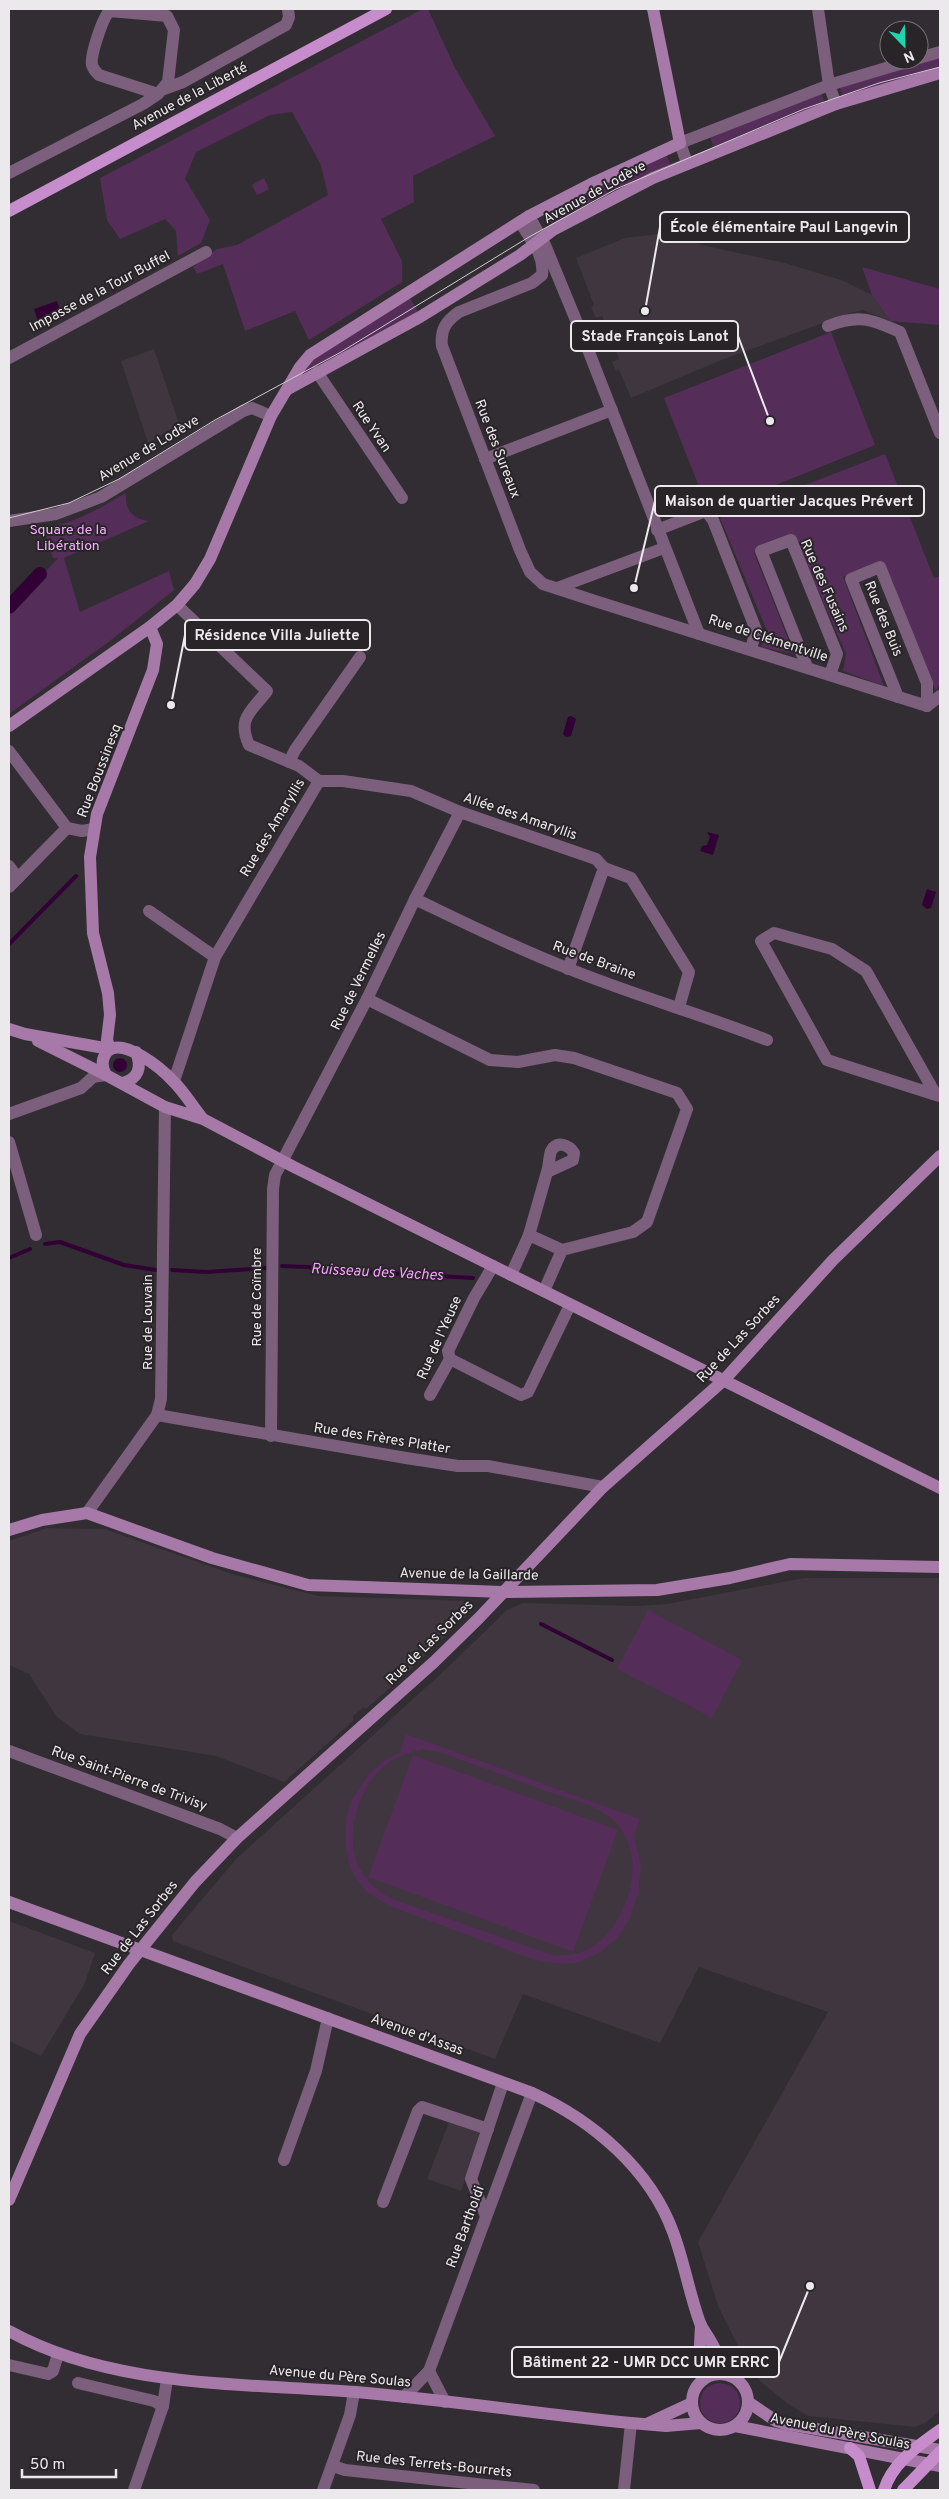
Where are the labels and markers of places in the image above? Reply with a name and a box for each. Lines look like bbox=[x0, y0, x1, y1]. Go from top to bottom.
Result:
callout: École élémentaire Paul Langevin bbox=[660, 212, 909, 242]
callout: Stade François Lanot bbox=[571, 321, 738, 351]
callout: Maison de quartier Jacques Prévert bbox=[655, 486, 924, 516]
callout: Résidence Villa Juliette bbox=[185, 620, 370, 650]
callout: Bâtiment 22 - UMR DCC UMR ERRC bbox=[512, 2347, 779, 2377]

